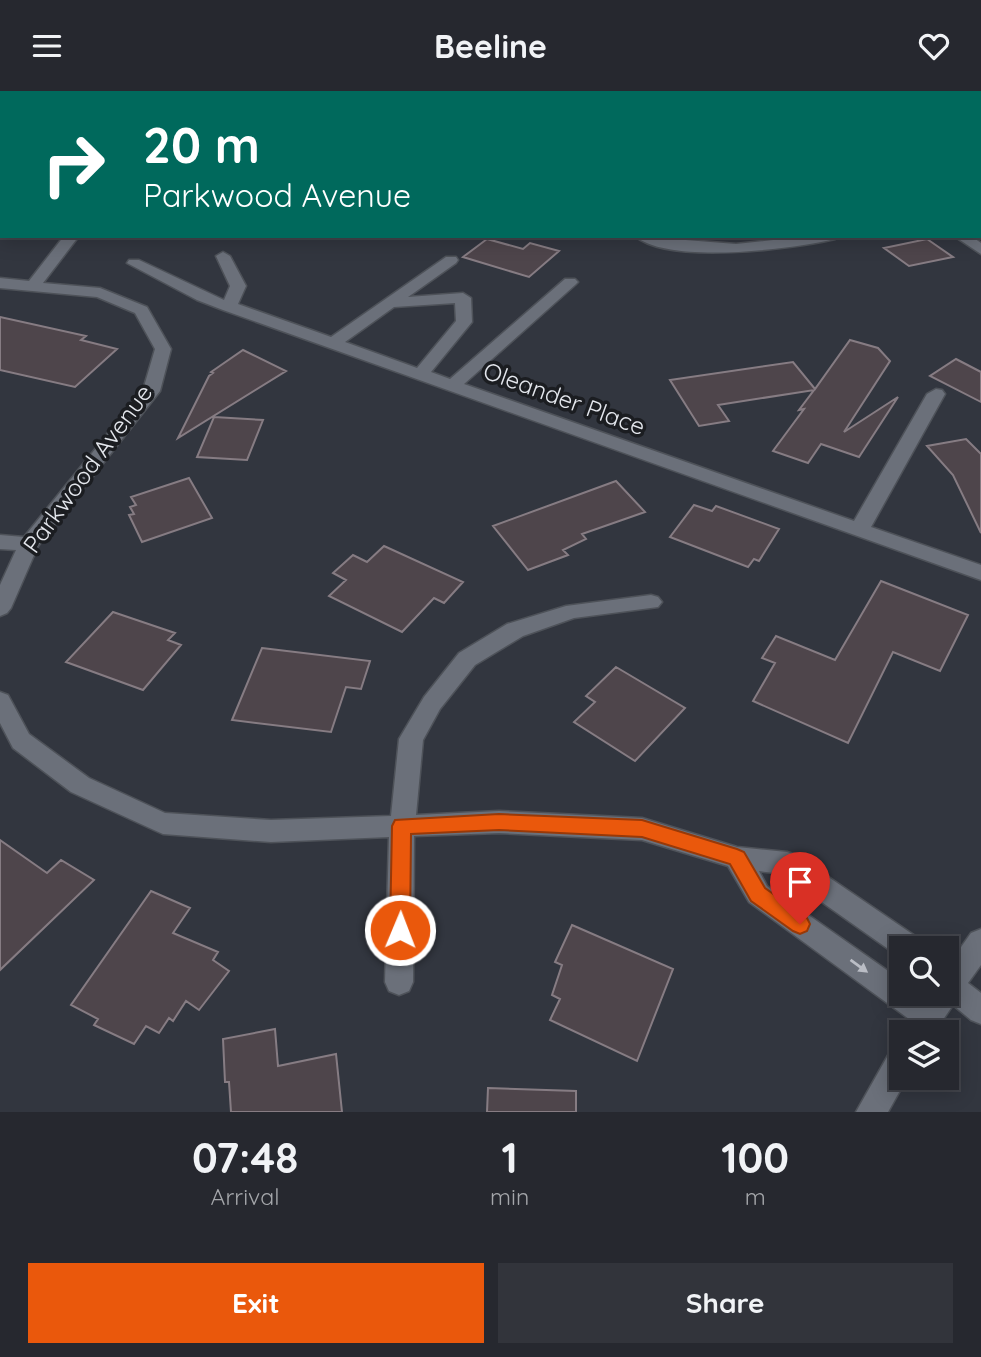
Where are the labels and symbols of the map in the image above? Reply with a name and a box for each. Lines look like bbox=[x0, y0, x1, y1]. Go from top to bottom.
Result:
street label: Oleander Place bbox=[479, 355, 649, 441]
street label: Parkwood Avenue bbox=[16, 378, 158, 559]
pin bbox=[770, 852, 830, 924]
position arrow bbox=[363, 893, 437, 967]
one-way arrow bbox=[850, 959, 868, 973]

